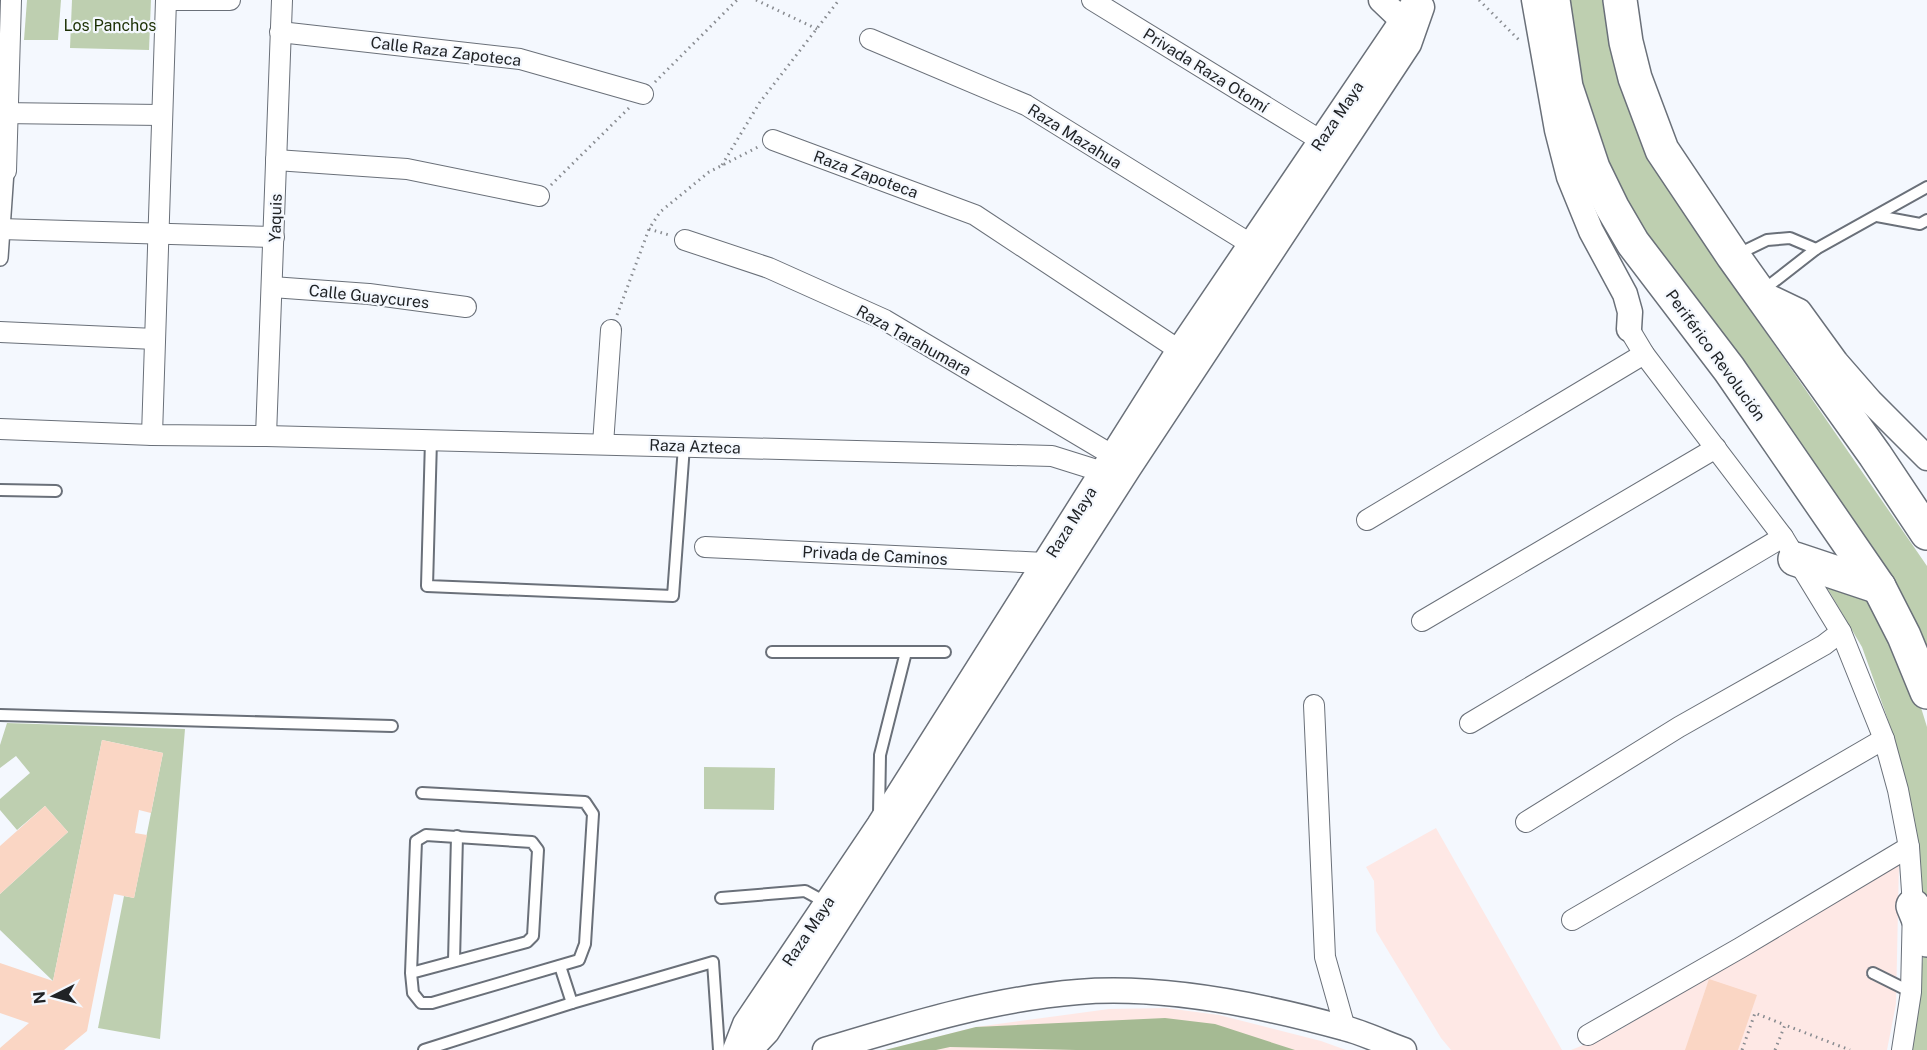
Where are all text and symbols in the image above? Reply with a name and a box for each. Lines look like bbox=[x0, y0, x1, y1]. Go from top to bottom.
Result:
park label: Los Panchos bbox=[64, 16, 156, 35]
street label: Privada Raza Otomí bbox=[1140, 24, 1273, 117]
street label: Calle Raza Zapoteca bbox=[370, 33, 522, 70]
street label: Raza Maya bbox=[1307, 78, 1368, 155]
street label: Raza Mazahua bbox=[1024, 100, 1125, 173]
street label: Raza Zapoteca bbox=[811, 147, 921, 202]
street label: Yaquis bbox=[265, 193, 286, 243]
street label: Calle Guaycures bbox=[308, 281, 430, 312]
street label: Periférico Revolución bbox=[1662, 286, 1770, 425]
street label: Raza Tarahumara bbox=[853, 301, 974, 380]
street label: Raza Azteca bbox=[649, 435, 741, 458]
street label: Raza Maya bbox=[1042, 483, 1101, 561]
street label: Privada de Caminos bbox=[802, 542, 948, 569]
street label: Raza Maya bbox=[778, 893, 839, 970]
north arrow bbox=[24, 966, 84, 1026]
text: N bbox=[29, 990, 50, 1005]

